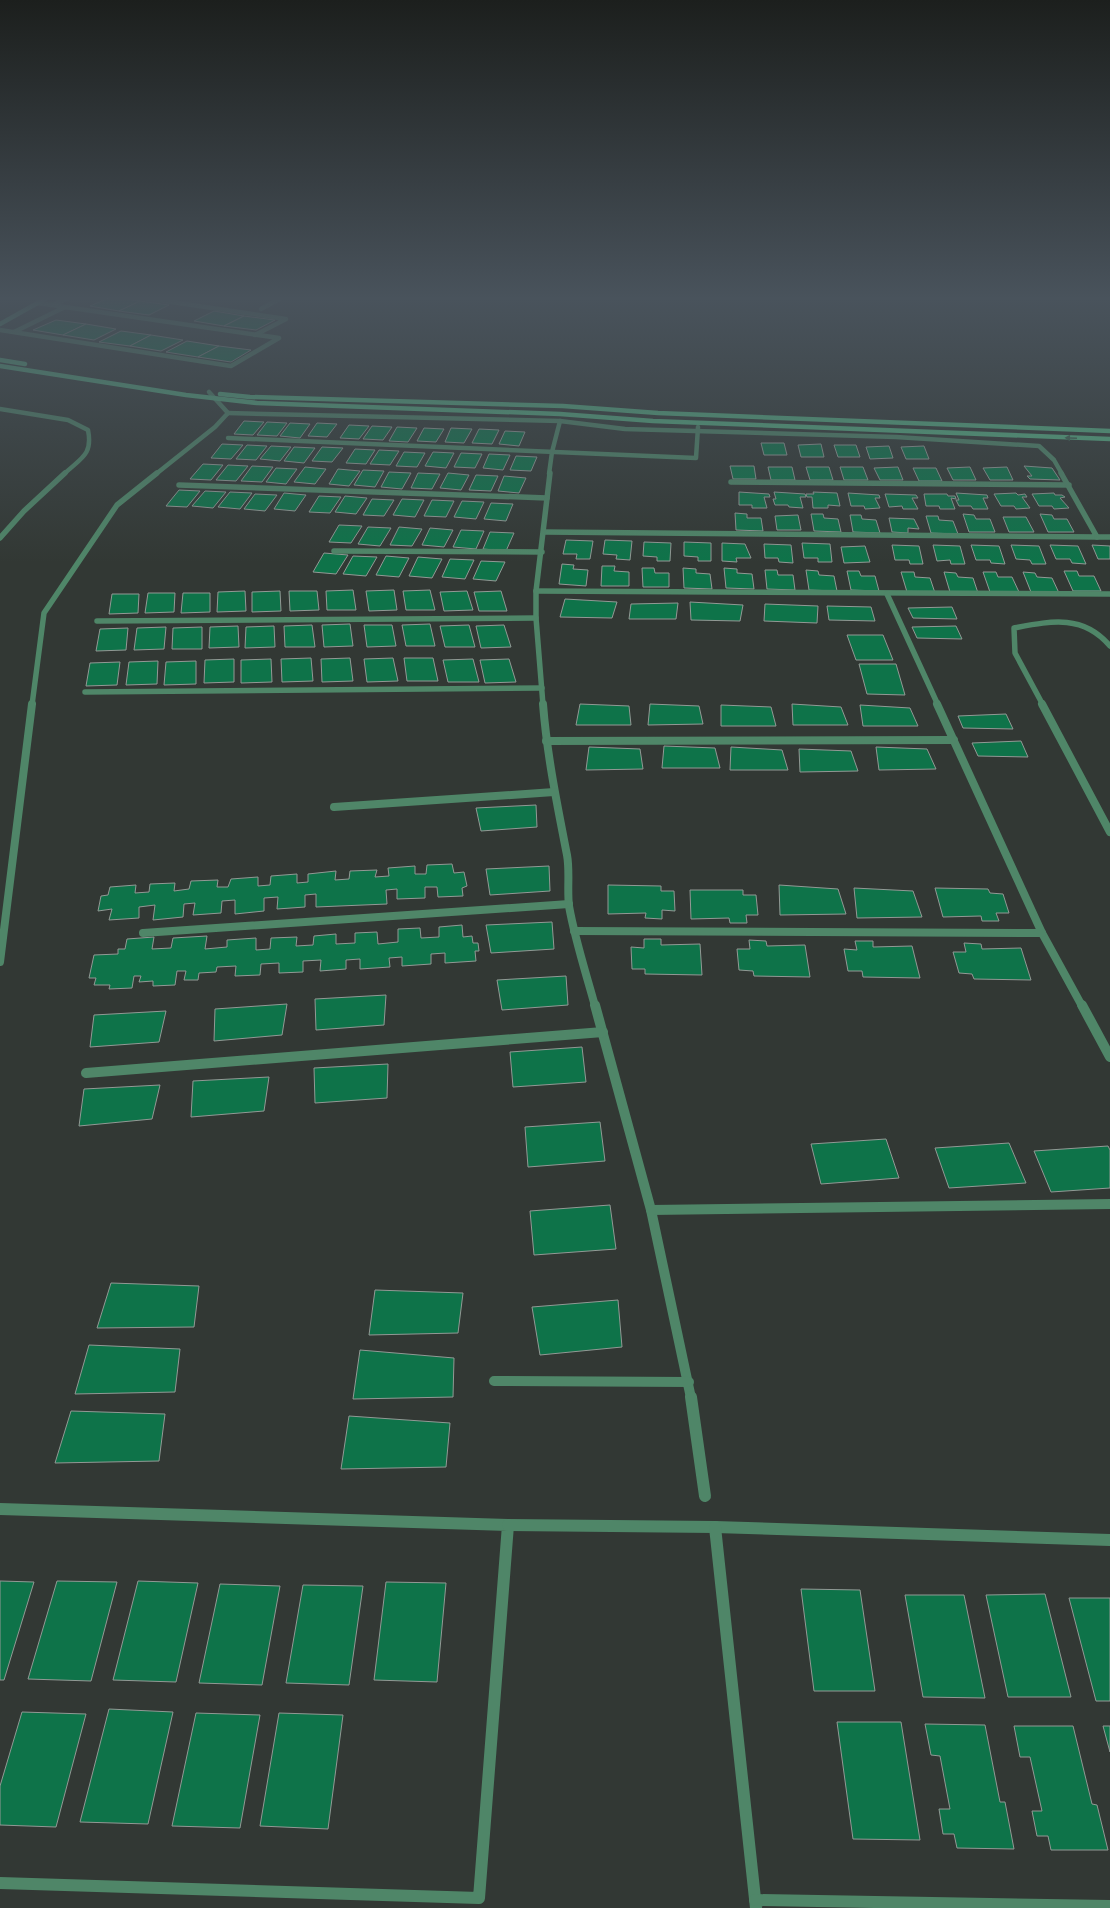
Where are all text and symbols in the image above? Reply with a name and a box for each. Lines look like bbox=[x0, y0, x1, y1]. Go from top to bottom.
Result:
one-way arrow bbox=[1065, 434, 1077, 441]

